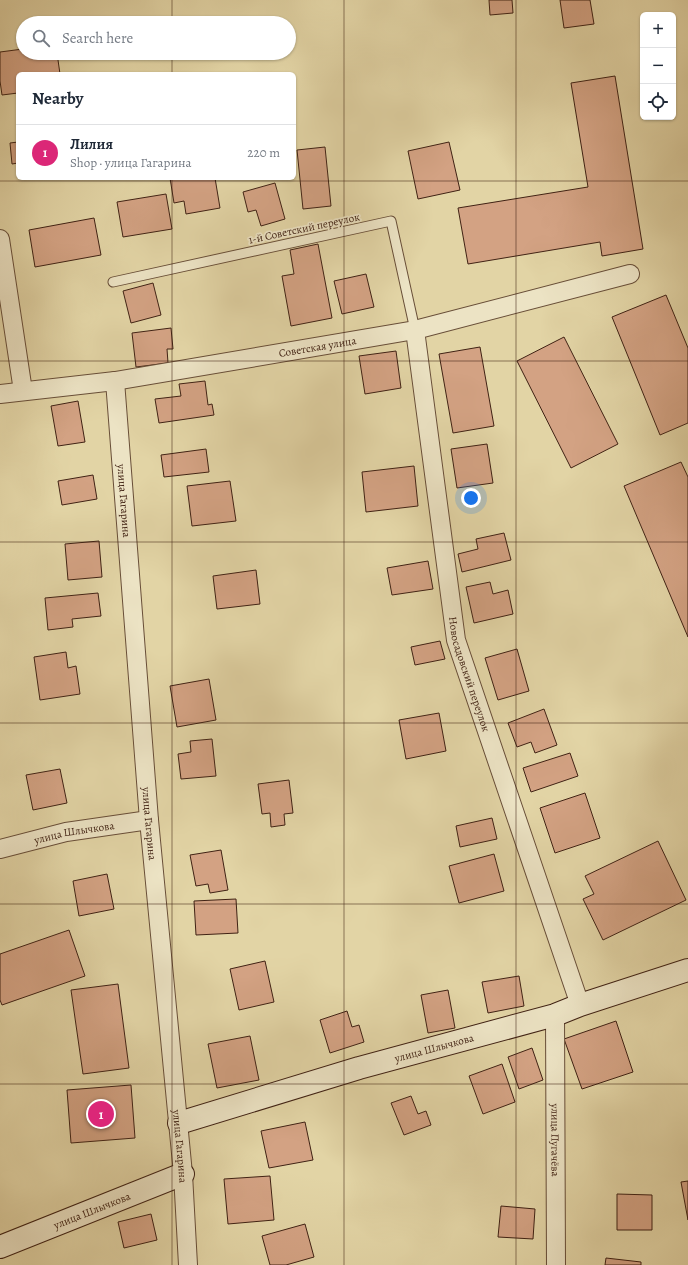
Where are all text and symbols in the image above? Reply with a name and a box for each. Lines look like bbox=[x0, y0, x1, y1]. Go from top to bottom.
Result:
map controls bbox=[640, 12, 676, 120]
button: + bbox=[640, 12, 676, 48]
search box bbox=[16, 16, 296, 60]
icon: search bbox=[30, 27, 52, 49]
text: Search here bbox=[62, 28, 133, 48]
button: − bbox=[640, 48, 676, 84]
button: locate bbox=[640, 84, 676, 120]
text: Nearby bbox=[32, 87, 83, 110]
text: Лилия bbox=[70, 134, 113, 154]
text: 1 bbox=[43, 144, 47, 161]
text: 220 m bbox=[247, 144, 280, 161]
text: Shop · улица Гагарина bbox=[70, 154, 192, 171]
street label: 1-й Советский переулок bbox=[247, 209, 361, 248]
street label: Советская улица bbox=[278, 333, 358, 361]
street label: улица Гагарина bbox=[113, 462, 134, 539]
your location bbox=[461, 488, 481, 508]
street label: Новосадовский переулок bbox=[445, 616, 494, 734]
street label: улица Гагарина bbox=[138, 785, 160, 862]
street label: улица Шлычкова bbox=[31, 818, 116, 848]
street label: улица Шлычкова bbox=[392, 1030, 476, 1066]
pin: 1 bbox=[88, 1099, 114, 1129]
street label: улица Пугачёва bbox=[547, 1102, 563, 1177]
street label: улица Гагарина bbox=[169, 1108, 191, 1184]
street label: улица Шлычкова bbox=[51, 1188, 134, 1233]

